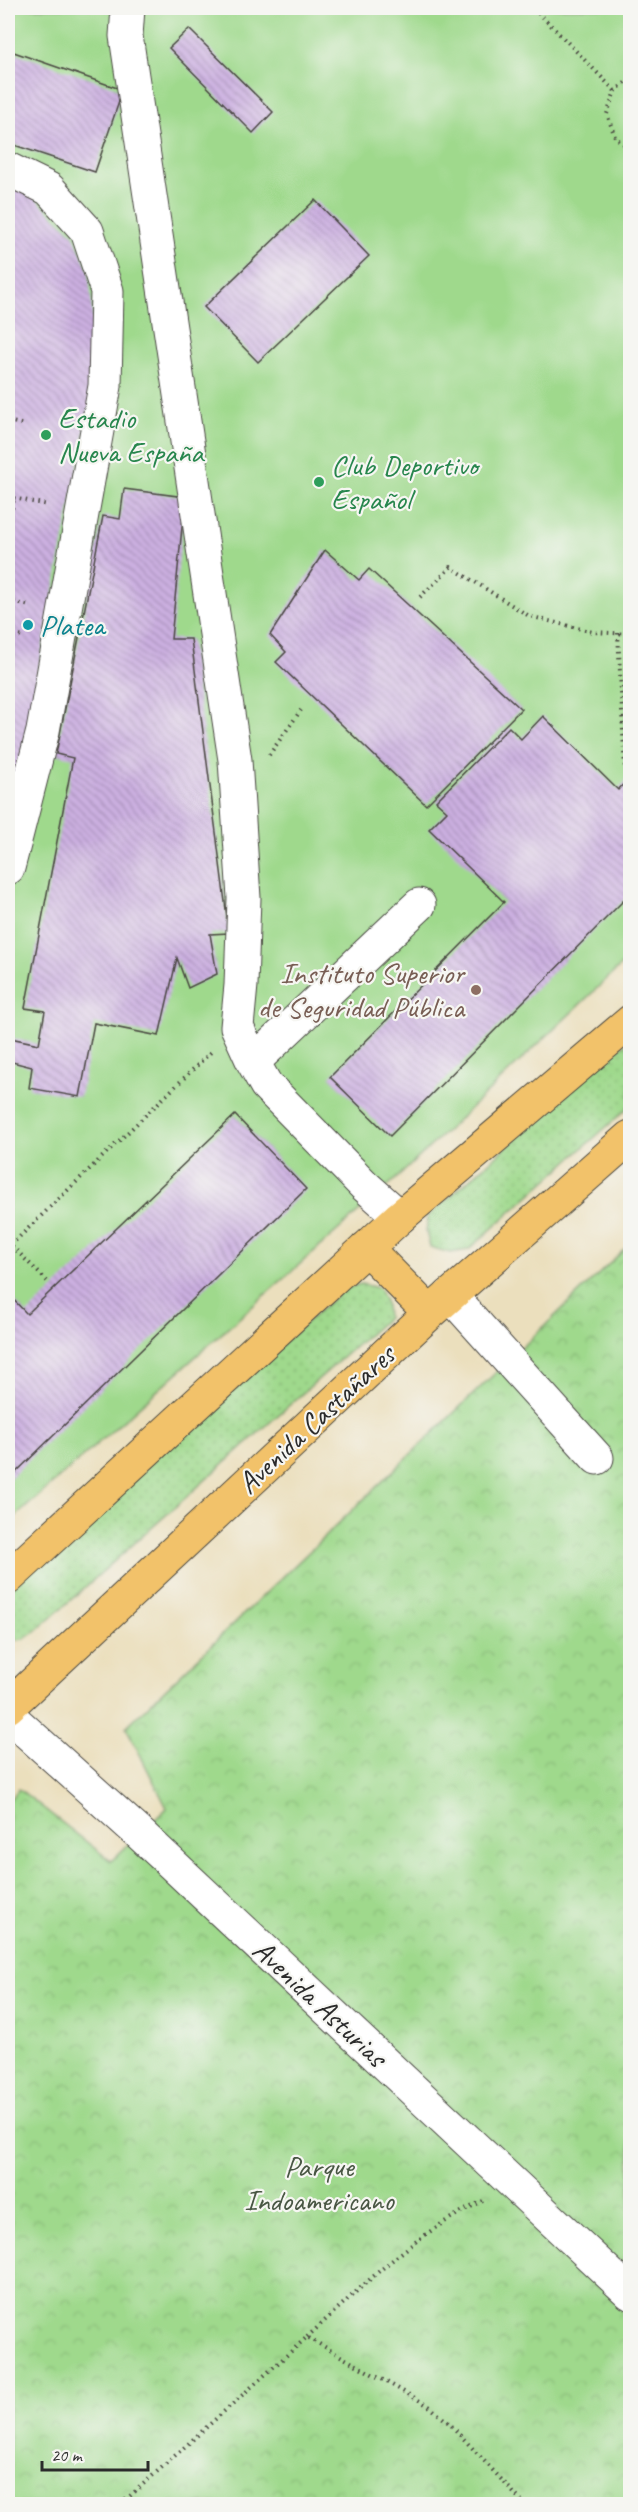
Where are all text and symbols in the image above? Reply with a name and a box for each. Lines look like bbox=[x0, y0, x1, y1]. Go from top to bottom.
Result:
place label: Estadio Nueva España bbox=[58, 399, 205, 471]
marker: Estadio Nueva España bbox=[39, 428, 53, 442]
place label: Club Deportivo Español bbox=[331, 446, 481, 518]
marker: Club Deportivo Español bbox=[312, 475, 326, 489]
place label: Platea bbox=[40, 606, 107, 644]
marker: Platea bbox=[21, 618, 35, 632]
place label: Instituto Superior de Seguridad Pública bbox=[258, 954, 466, 1026]
marker: Instituto Superior de Seguridad Pública bbox=[469, 983, 483, 997]
street label: Avenida Castañares bbox=[229, 1334, 405, 1502]
street label: Avenida Asturias bbox=[245, 1931, 397, 2077]
park label: Parque Indoamericano bbox=[244, 2147, 395, 2219]
scale bar bbox=[42, 2434, 148, 2472]
text: 20 m bbox=[51, 2444, 84, 2466]

